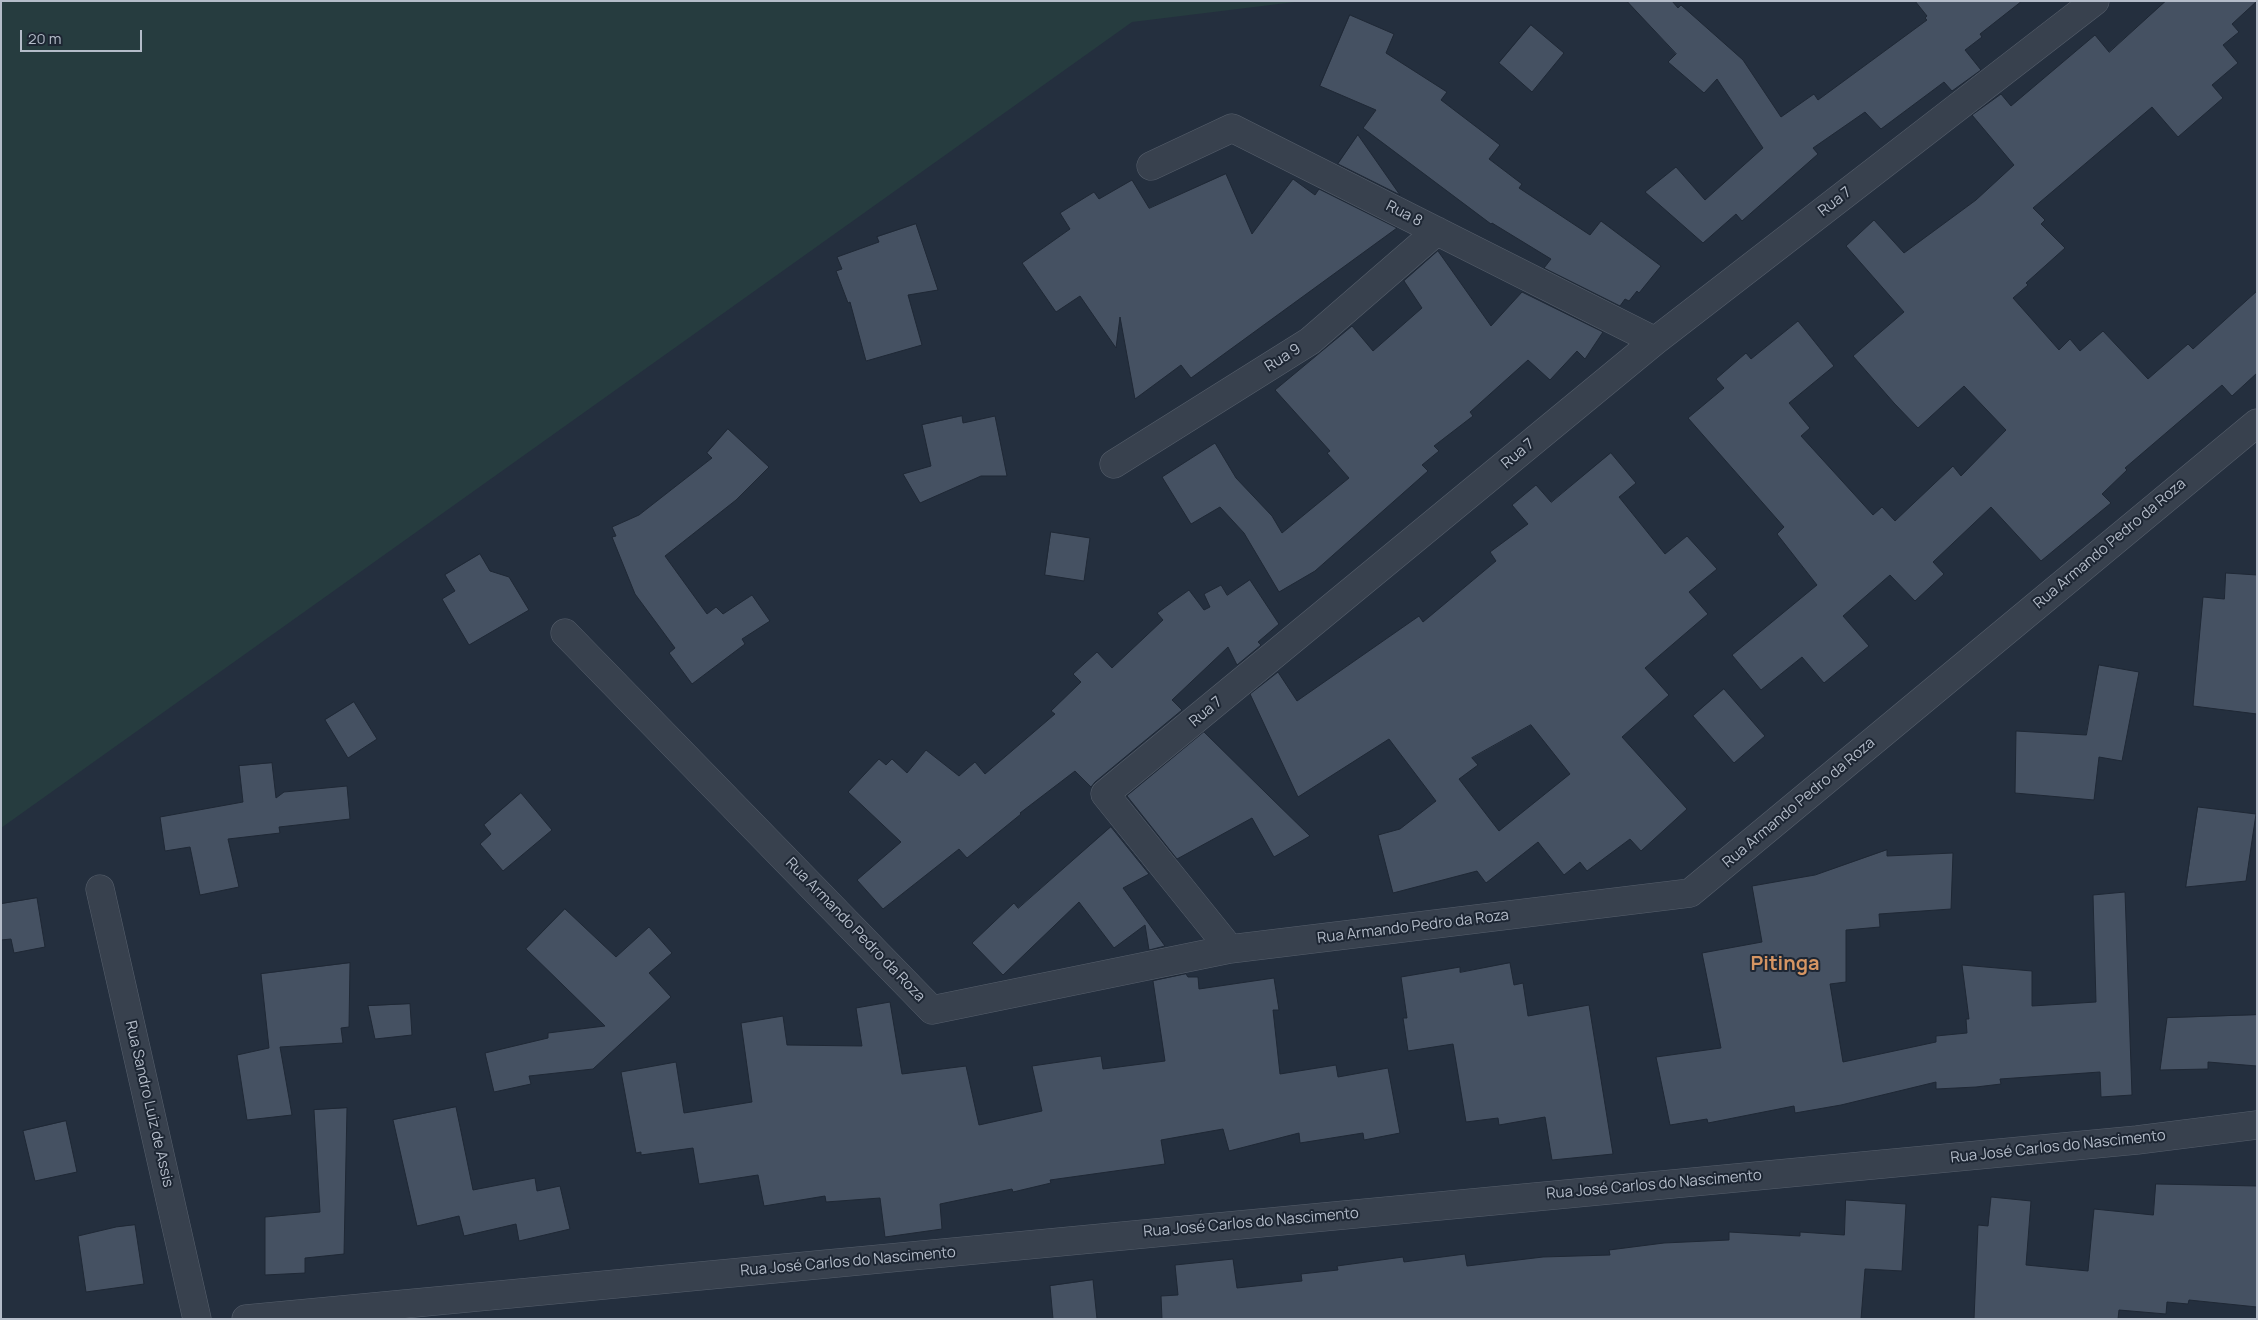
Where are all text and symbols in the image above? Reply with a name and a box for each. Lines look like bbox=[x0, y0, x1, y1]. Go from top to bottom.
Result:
scale bar bbox=[22, 20, 145, 52]
text: 20 m bbox=[28, 28, 61, 49]
street label: Rua 7 bbox=[1815, 183, 1855, 221]
street label: Rua 8 bbox=[1383, 197, 1425, 231]
street label: Rua 9 bbox=[1262, 340, 1304, 376]
street label: Rua 7 bbox=[1498, 435, 1538, 473]
street label: Rua Armando Pedro da Roza bbox=[2030, 475, 2190, 613]
street label: Rua 7 bbox=[1186, 693, 1226, 731]
street label: Rua Armando Pedro da Roza bbox=[1719, 734, 1879, 872]
street label: Rua Armando Pedro da Roza bbox=[781, 854, 929, 1006]
street label: Rua Armando Pedro da Roza bbox=[1316, 906, 1510, 948]
district label: Pitinga bbox=[1751, 952, 1819, 976]
street label: Rua Sandro Luiz de Assis bbox=[121, 1019, 177, 1189]
street label: Rua José Carlos do Nascimento bbox=[1950, 1127, 2166, 1167]
street label: Rua José Carlos do Nascimento bbox=[1545, 1167, 1763, 1203]
street label: Rua José Carlos do Nascimento bbox=[1142, 1205, 1360, 1241]
street label: Rua José Carlos do Nascimento bbox=[739, 1244, 957, 1280]

